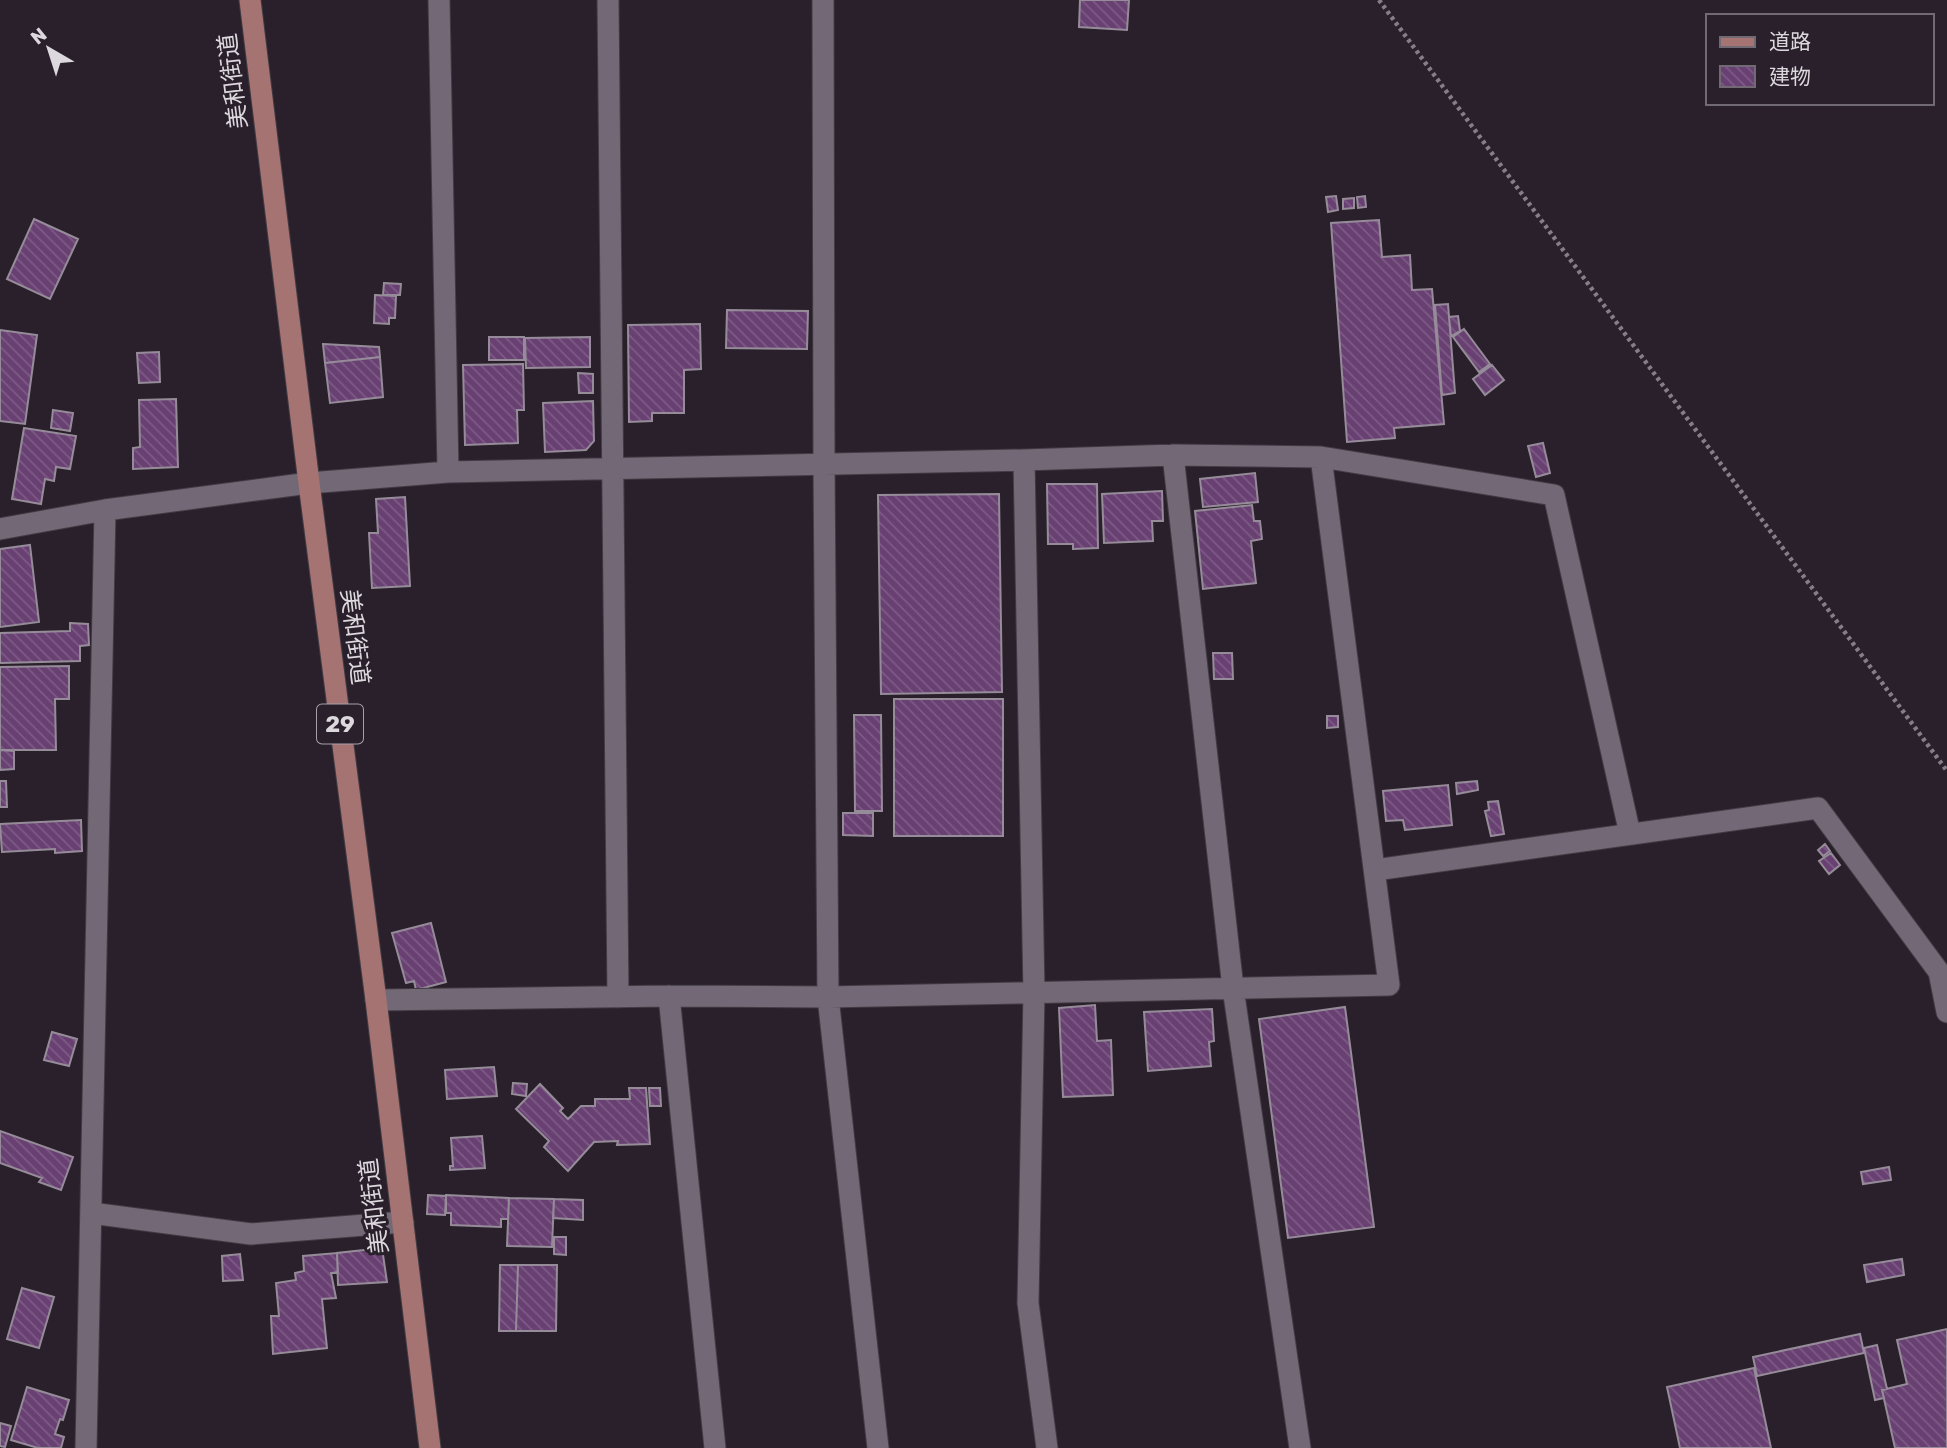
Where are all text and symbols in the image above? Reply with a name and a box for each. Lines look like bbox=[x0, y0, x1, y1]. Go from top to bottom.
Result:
north arrow bbox=[14, 14, 84, 84]
legend bbox=[1706, 14, 1933, 105]
text: N bbox=[26, 23, 51, 49]
text: 道路 bbox=[1769, 29, 1811, 54]
street label: 美和街道 bbox=[213, 32, 253, 130]
text: 建物 bbox=[1769, 64, 1811, 89]
street label: 美和街道 bbox=[335, 588, 375, 686]
road number: 29 bbox=[317, 704, 363, 744]
street label: 美和街道 bbox=[354, 1157, 394, 1255]

